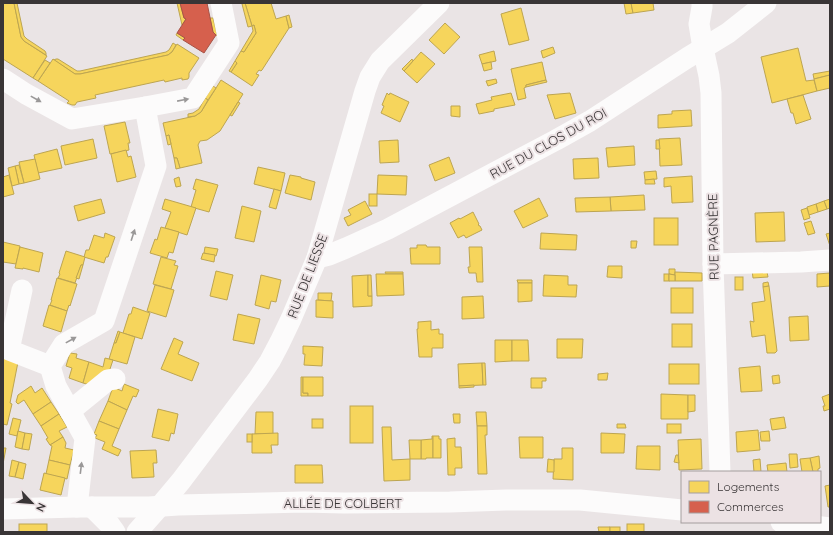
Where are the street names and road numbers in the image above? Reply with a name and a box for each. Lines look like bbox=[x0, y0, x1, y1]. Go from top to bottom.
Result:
street label: RUE DU CLOS DU ROI bbox=[487, 104, 609, 182]
street label: RUE PAGNÈRE bbox=[704, 194, 722, 280]
street label: RUE DE LIESSE bbox=[284, 232, 330, 320]
street label: ALLÉE DE COLBERT bbox=[284, 495, 402, 511]

